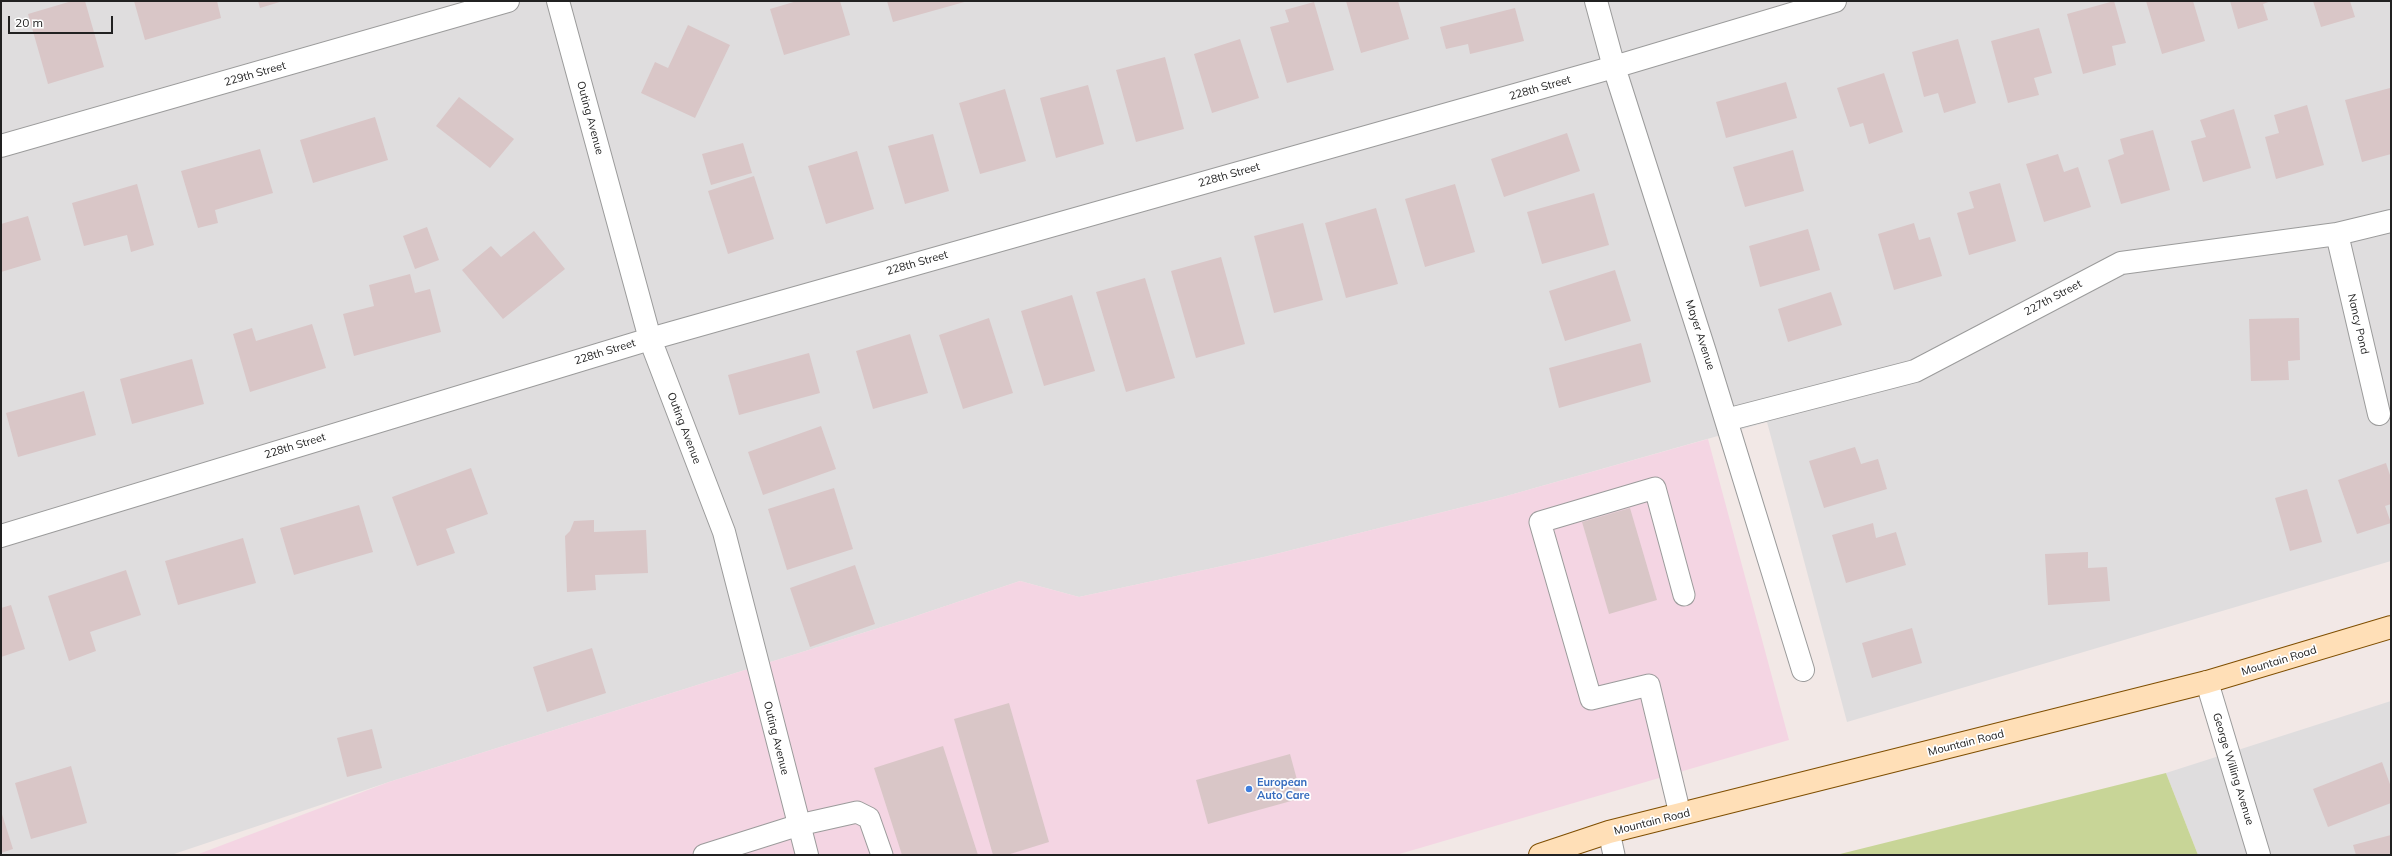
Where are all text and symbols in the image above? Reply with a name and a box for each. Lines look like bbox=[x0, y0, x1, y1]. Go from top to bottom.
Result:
scale bar bbox=[10, 8, 115, 34]
text: 20 m bbox=[15, 15, 43, 30]
street label: 229th Street bbox=[223, 59, 287, 89]
street label: 228th Street bbox=[1508, 73, 1572, 103]
street label: Outing Avenue bbox=[574, 80, 606, 156]
street label: 228th Street bbox=[1197, 160, 1261, 190]
street label: 228th Street bbox=[885, 248, 949, 278]
street label: 227th Street bbox=[2022, 277, 2084, 319]
street label: Nancy Pond bbox=[2345, 292, 2371, 356]
street label: Mayer Avenue bbox=[1682, 298, 1718, 372]
street label: 228th Street bbox=[573, 336, 637, 368]
street label: Outing Avenue bbox=[664, 390, 704, 466]
street label: 228th Street bbox=[263, 430, 327, 462]
street label: Mountain Road bbox=[2240, 643, 2318, 679]
street label: Outing Avenue bbox=[760, 700, 792, 776]
street label: George Willing Avenue bbox=[2210, 711, 2256, 827]
street label: Mountain Road bbox=[1927, 727, 2005, 759]
place label: European Auto Care bbox=[1257, 776, 1310, 802]
marker: European Auto Care bbox=[1244, 784, 1254, 794]
street label: Mountain Road bbox=[1613, 806, 1691, 838]

